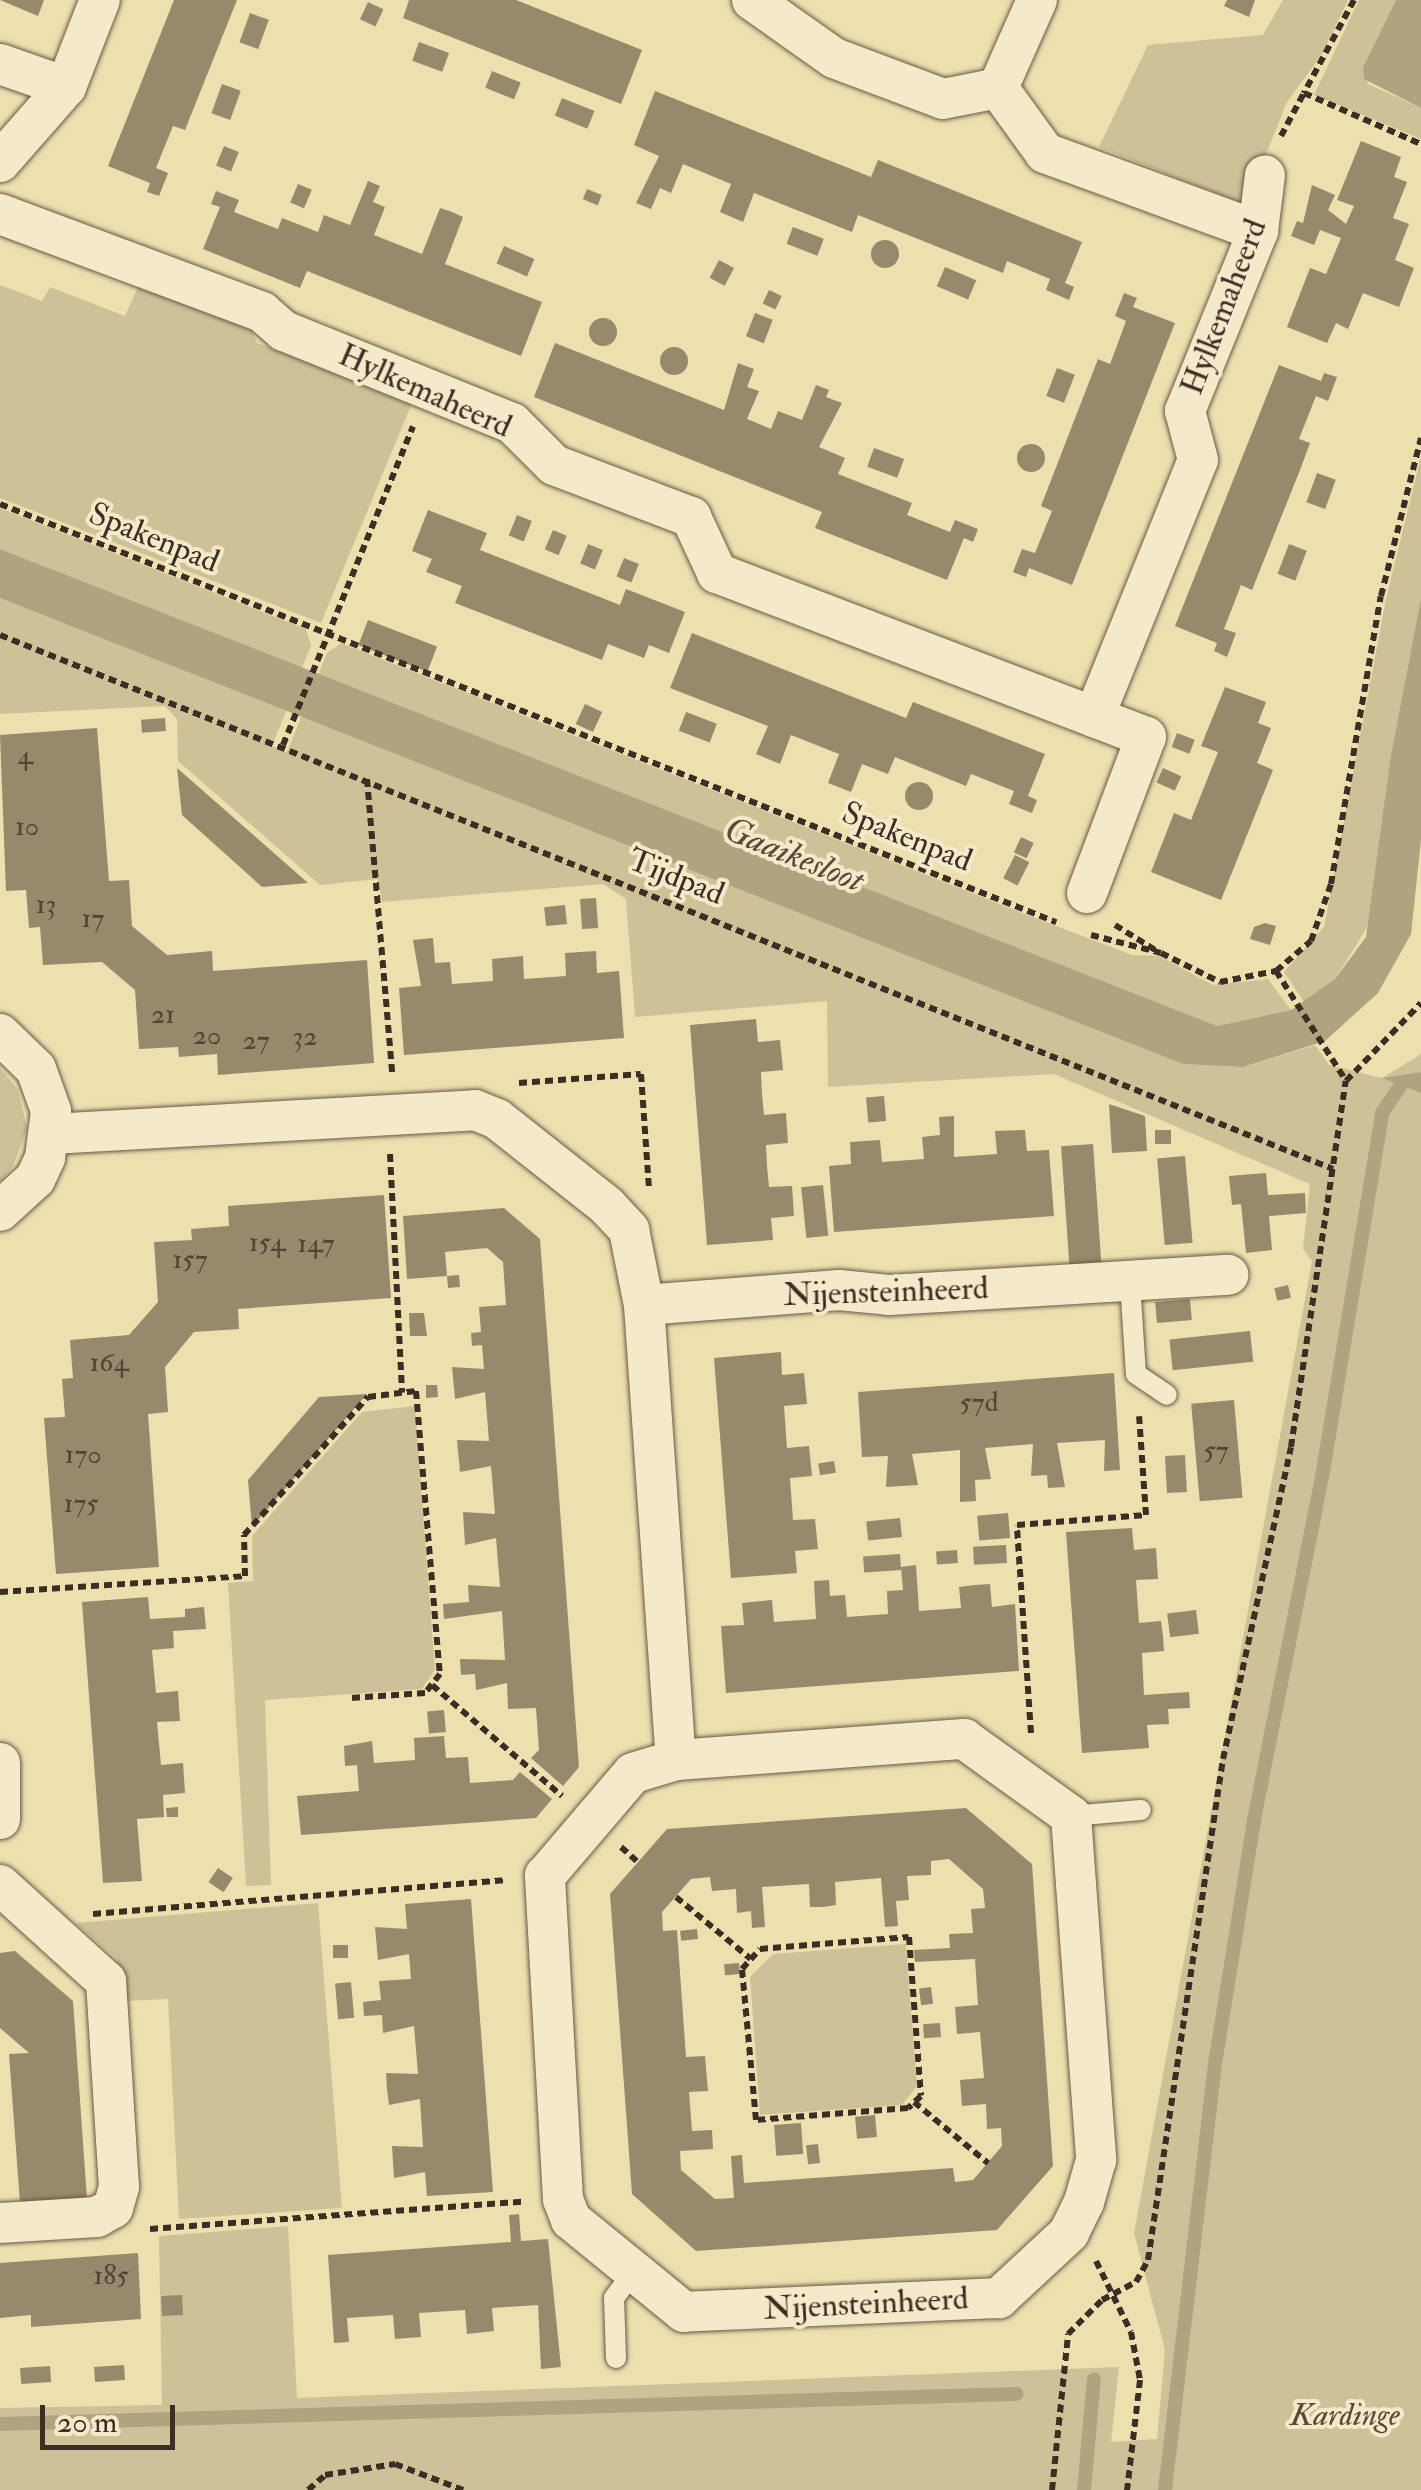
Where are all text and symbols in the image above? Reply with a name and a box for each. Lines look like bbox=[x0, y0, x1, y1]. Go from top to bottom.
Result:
street label: Hylkemaheerd bbox=[1173, 214, 1275, 400]
street label: Hylkemaheerd bbox=[333, 336, 517, 446]
street label: Spakenpad bbox=[83, 495, 225, 581]
house number: 4 bbox=[17, 739, 33, 773]
street label: Spakenpad bbox=[836, 794, 978, 880]
water label: Gaaikesloot bbox=[718, 808, 870, 902]
house number: 10 bbox=[15, 810, 39, 844]
street label: Tijdpad bbox=[622, 840, 730, 914]
house number: 13 bbox=[36, 888, 56, 922]
house number: 17 bbox=[82, 902, 104, 936]
house number: 21 bbox=[151, 998, 175, 1032]
house number: 20 bbox=[193, 1019, 221, 1053]
house number: 32 bbox=[293, 1020, 317, 1054]
house number: 27 bbox=[243, 1024, 269, 1058]
house number: 154 bbox=[249, 1226, 285, 1260]
house number: 147 bbox=[297, 1227, 335, 1261]
house number: 157 bbox=[172, 1243, 208, 1277]
street label: Nijensteinheerd bbox=[783, 1269, 989, 1315]
house number: 164 bbox=[89, 1346, 129, 1380]
house number: 57d bbox=[960, 1386, 998, 1420]
house number: 57 bbox=[1203, 1434, 1229, 1468]
house number: 170 bbox=[64, 1438, 102, 1472]
house number: 175 bbox=[63, 1487, 99, 1521]
house number: 185 bbox=[93, 2259, 129, 2293]
street label: Nijensteinheerd bbox=[763, 2279, 969, 2329]
scale bar bbox=[45, 2385, 180, 2447]
park label: Kardinge bbox=[1290, 2396, 1400, 2434]
text: 20 m bbox=[57, 2404, 117, 2441]

